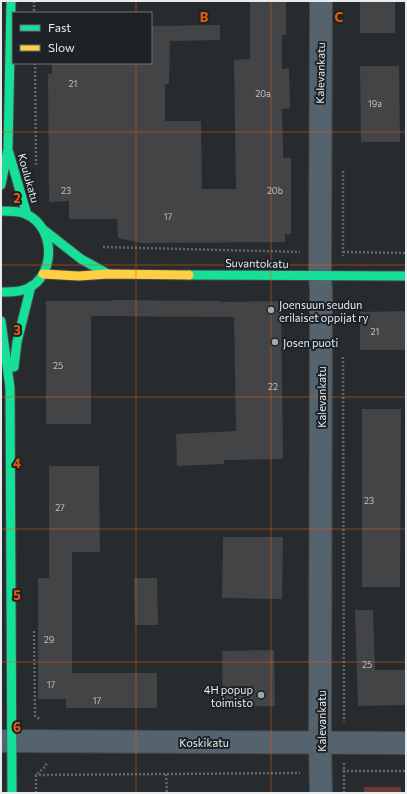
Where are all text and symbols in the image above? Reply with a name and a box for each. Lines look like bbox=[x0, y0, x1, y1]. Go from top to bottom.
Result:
text: B bbox=[200, 9, 209, 25]
text: C bbox=[335, 9, 344, 25]
legend bbox=[12, 12, 152, 64]
text: Fast bbox=[48, 20, 71, 34]
text: Slow bbox=[48, 40, 75, 54]
street label: Kalevankatu bbox=[313, 42, 327, 104]
house number: 21 bbox=[69, 78, 77, 89]
house number: 20a bbox=[255, 88, 271, 99]
house number: 19a bbox=[368, 98, 382, 109]
street label: Koulukatu bbox=[16, 152, 42, 204]
house number: 23 bbox=[61, 185, 71, 196]
house number: 20b bbox=[267, 185, 283, 196]
text: 2 bbox=[13, 190, 21, 206]
house number: 17 bbox=[164, 211, 173, 222]
street label: Suvantokatu bbox=[225, 256, 289, 270]
place label: Joensuun seudun erilaiset oppijat ry bbox=[279, 298, 369, 324]
marker: Joensuun seudun erilaiset oppijat ry bbox=[266, 305, 276, 315]
text: 3 bbox=[13, 322, 21, 338]
house number: 21 bbox=[371, 326, 379, 337]
place label: Josen puoti bbox=[283, 336, 339, 350]
marker: Josen puoti bbox=[270, 337, 280, 347]
house number: 25 bbox=[53, 360, 63, 371]
street label: Kalevankatu bbox=[315, 366, 328, 428]
house number: 22 bbox=[268, 381, 278, 392]
text: 4 bbox=[13, 455, 21, 471]
house number: 23 bbox=[364, 495, 374, 506]
house number: 27 bbox=[55, 502, 65, 513]
text: 5 bbox=[13, 587, 21, 603]
house number: 29 bbox=[44, 634, 54, 645]
house number: 25 bbox=[362, 659, 372, 670]
house number: 17 bbox=[47, 679, 56, 690]
place label: 4H popup toimisto bbox=[204, 683, 253, 709]
marker: 4H popup toimisto bbox=[256, 690, 266, 700]
street label: Kalevankatu bbox=[315, 690, 328, 752]
house number: 17 bbox=[93, 695, 102, 706]
text: 6 bbox=[13, 719, 21, 735]
street label: Koskikatu bbox=[179, 736, 229, 749]

